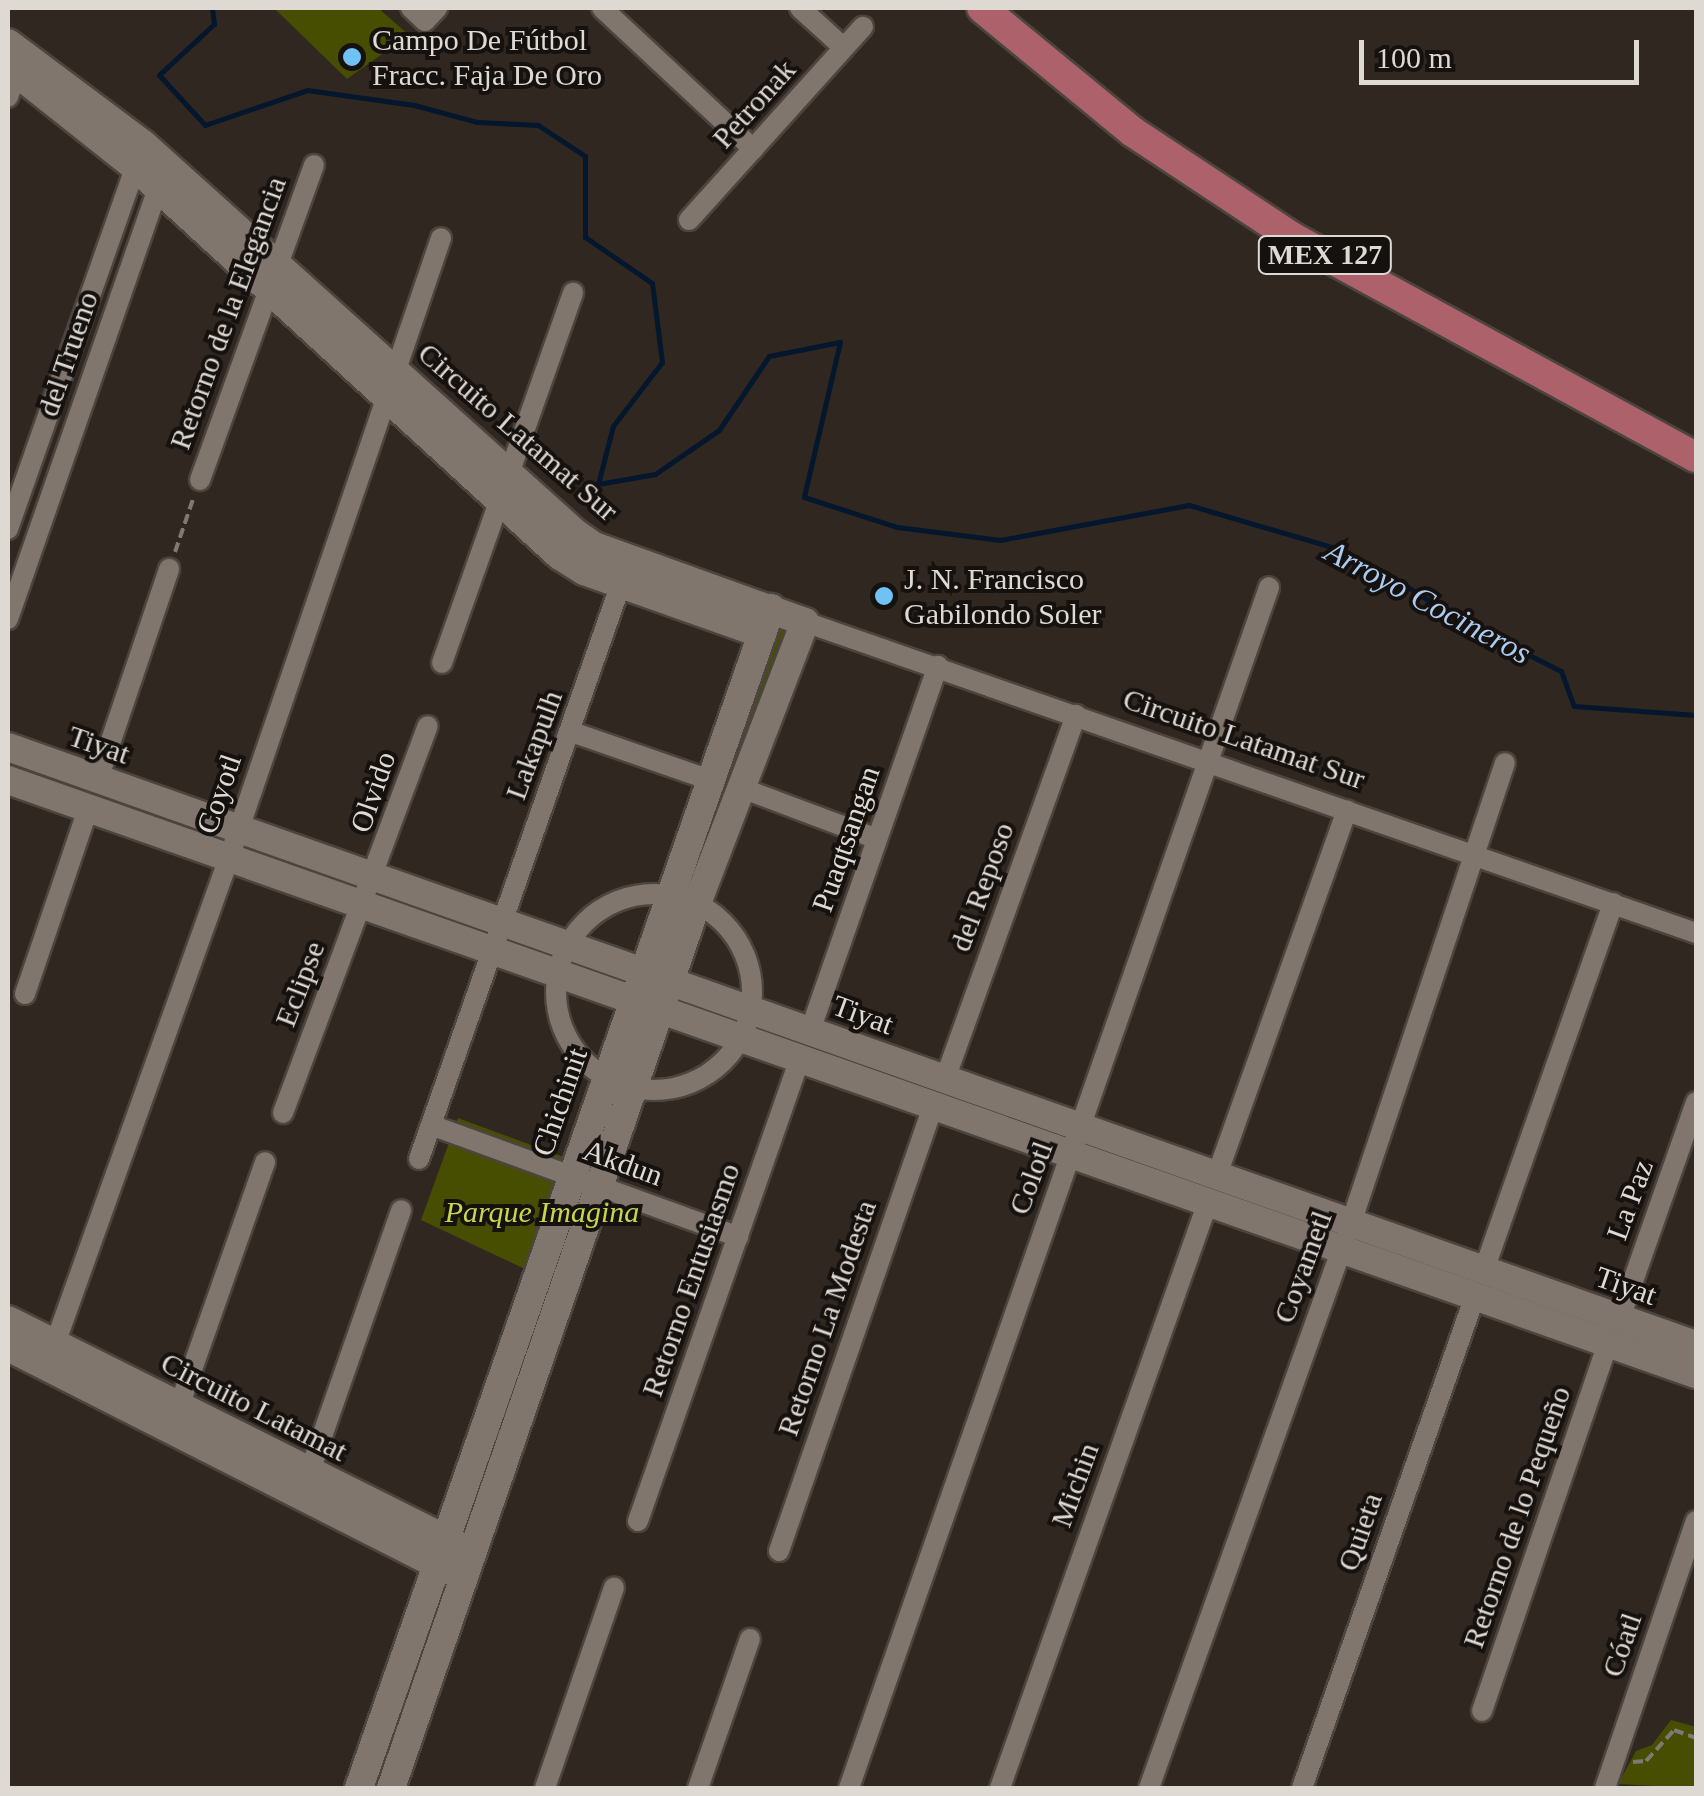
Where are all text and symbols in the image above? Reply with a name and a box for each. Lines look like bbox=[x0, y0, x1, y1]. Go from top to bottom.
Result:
scale bar bbox=[1364, 20, 1644, 82]
place label: Campo De Fútbol Fracc. Faja De Oro bbox=[372, 22, 602, 92]
text: 100 m bbox=[1376, 41, 1452, 74]
marker: Campo De Fútbol Fracc. Faja De Oro bbox=[341, 46, 363, 68]
street label: Petronak bbox=[705, 52, 803, 156]
street label: Retorno de la Elegancia bbox=[162, 172, 294, 454]
road number: MEX 127 bbox=[1258, 232, 1392, 278]
street label: del Trueno bbox=[30, 287, 106, 421]
street label: Circuito Latamat Sur bbox=[411, 335, 625, 529]
water label: Arroyo Cocineros bbox=[1318, 532, 1538, 672]
place label: J. N. Francisco Gabilondo Soler bbox=[904, 561, 1101, 632]
marker: J. N. Francisco Gabilondo Soler bbox=[873, 585, 895, 607]
street label: Circuito Latamat Sur bbox=[1118, 681, 1370, 797]
street label: Lakapulh bbox=[498, 686, 570, 804]
street label: Tiyat bbox=[64, 718, 134, 772]
street label: Olvido bbox=[342, 747, 404, 837]
street label: Coyotl bbox=[189, 750, 249, 838]
street label: Puaqtsangan bbox=[804, 761, 888, 917]
street label: del Reposo bbox=[942, 818, 1022, 956]
street label: Eclipse bbox=[267, 936, 333, 1032]
street label: Tiyat bbox=[828, 987, 898, 1043]
street label: Chichinit bbox=[525, 1043, 595, 1161]
street label: Akdun bbox=[578, 1132, 668, 1194]
street label: Colotl bbox=[1001, 1137, 1061, 1219]
street label: La Paz bbox=[1599, 1155, 1661, 1245]
street label: Retorno Entusiasmo bbox=[634, 1159, 748, 1401]
park label: Parque Imagina bbox=[445, 1194, 639, 1230]
street label: Retorno La Modesta bbox=[770, 1196, 884, 1440]
street label: Coyametl bbox=[1266, 1206, 1340, 1328]
street label: Tiyat bbox=[1591, 1259, 1661, 1313]
street label: Circuito Latamat bbox=[155, 1345, 353, 1469]
street label: Retorno de lo Pequeño bbox=[1455, 1382, 1579, 1652]
street label: Michin bbox=[1043, 1438, 1107, 1532]
street label: Quieta bbox=[1330, 1488, 1390, 1576]
street label: Cóatl bbox=[1594, 1608, 1650, 1682]

